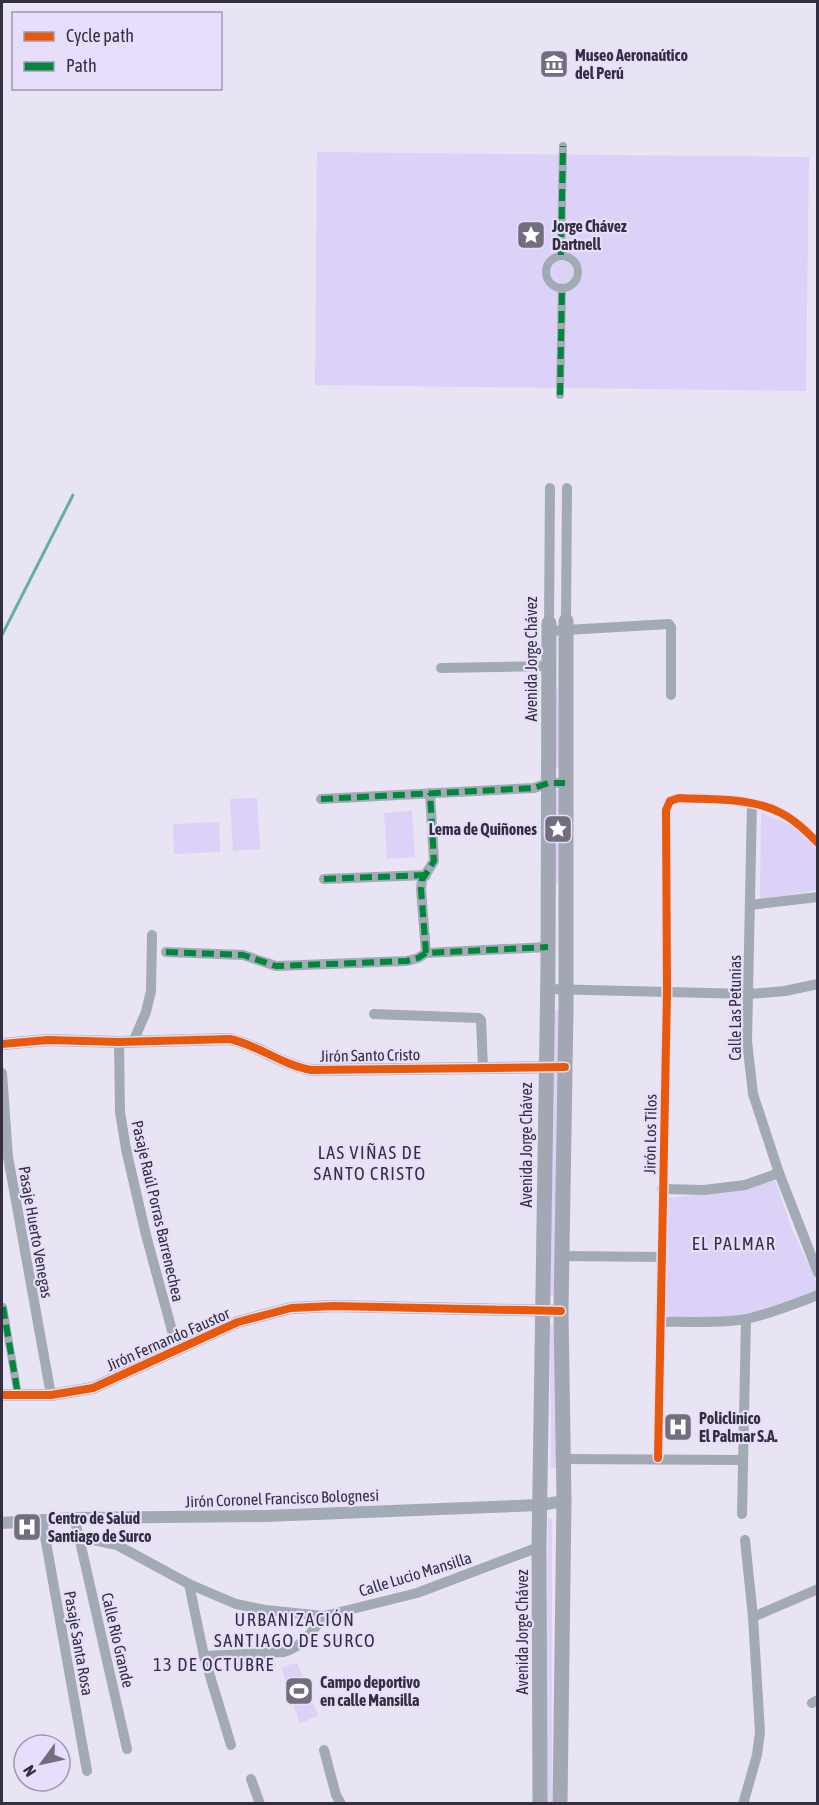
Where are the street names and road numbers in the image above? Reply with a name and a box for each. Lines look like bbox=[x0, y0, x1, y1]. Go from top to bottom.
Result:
street label: Avenida Jorge Chávez bbox=[522, 596, 541, 721]
street label: Calle Las Petunias bbox=[726, 955, 744, 1061]
street label: Jirón Santo Cristo bbox=[320, 1045, 420, 1065]
street label: Avenida Jorge Chávez bbox=[517, 1082, 536, 1207]
street label: Jirón Los Tilos bbox=[640, 1093, 660, 1174]
street label: Pasaje Raúl Porras Barrenechea bbox=[127, 1119, 188, 1304]
street label: Pasaje Huerto Venegas bbox=[15, 1165, 57, 1300]
street label: Jirón Fernando Faustor bbox=[104, 1304, 233, 1374]
street label: Jirón Coronel Francisco Bolognesi bbox=[185, 1486, 379, 1511]
street label: Calle Lucio Mansilla bbox=[357, 1548, 473, 1600]
street label: Avenida Jorge Chávez bbox=[513, 1569, 532, 1694]
street label: Pasaje Santa Rosa bbox=[60, 1589, 97, 1697]
street label: Calle Río Grande bbox=[98, 1591, 138, 1689]

